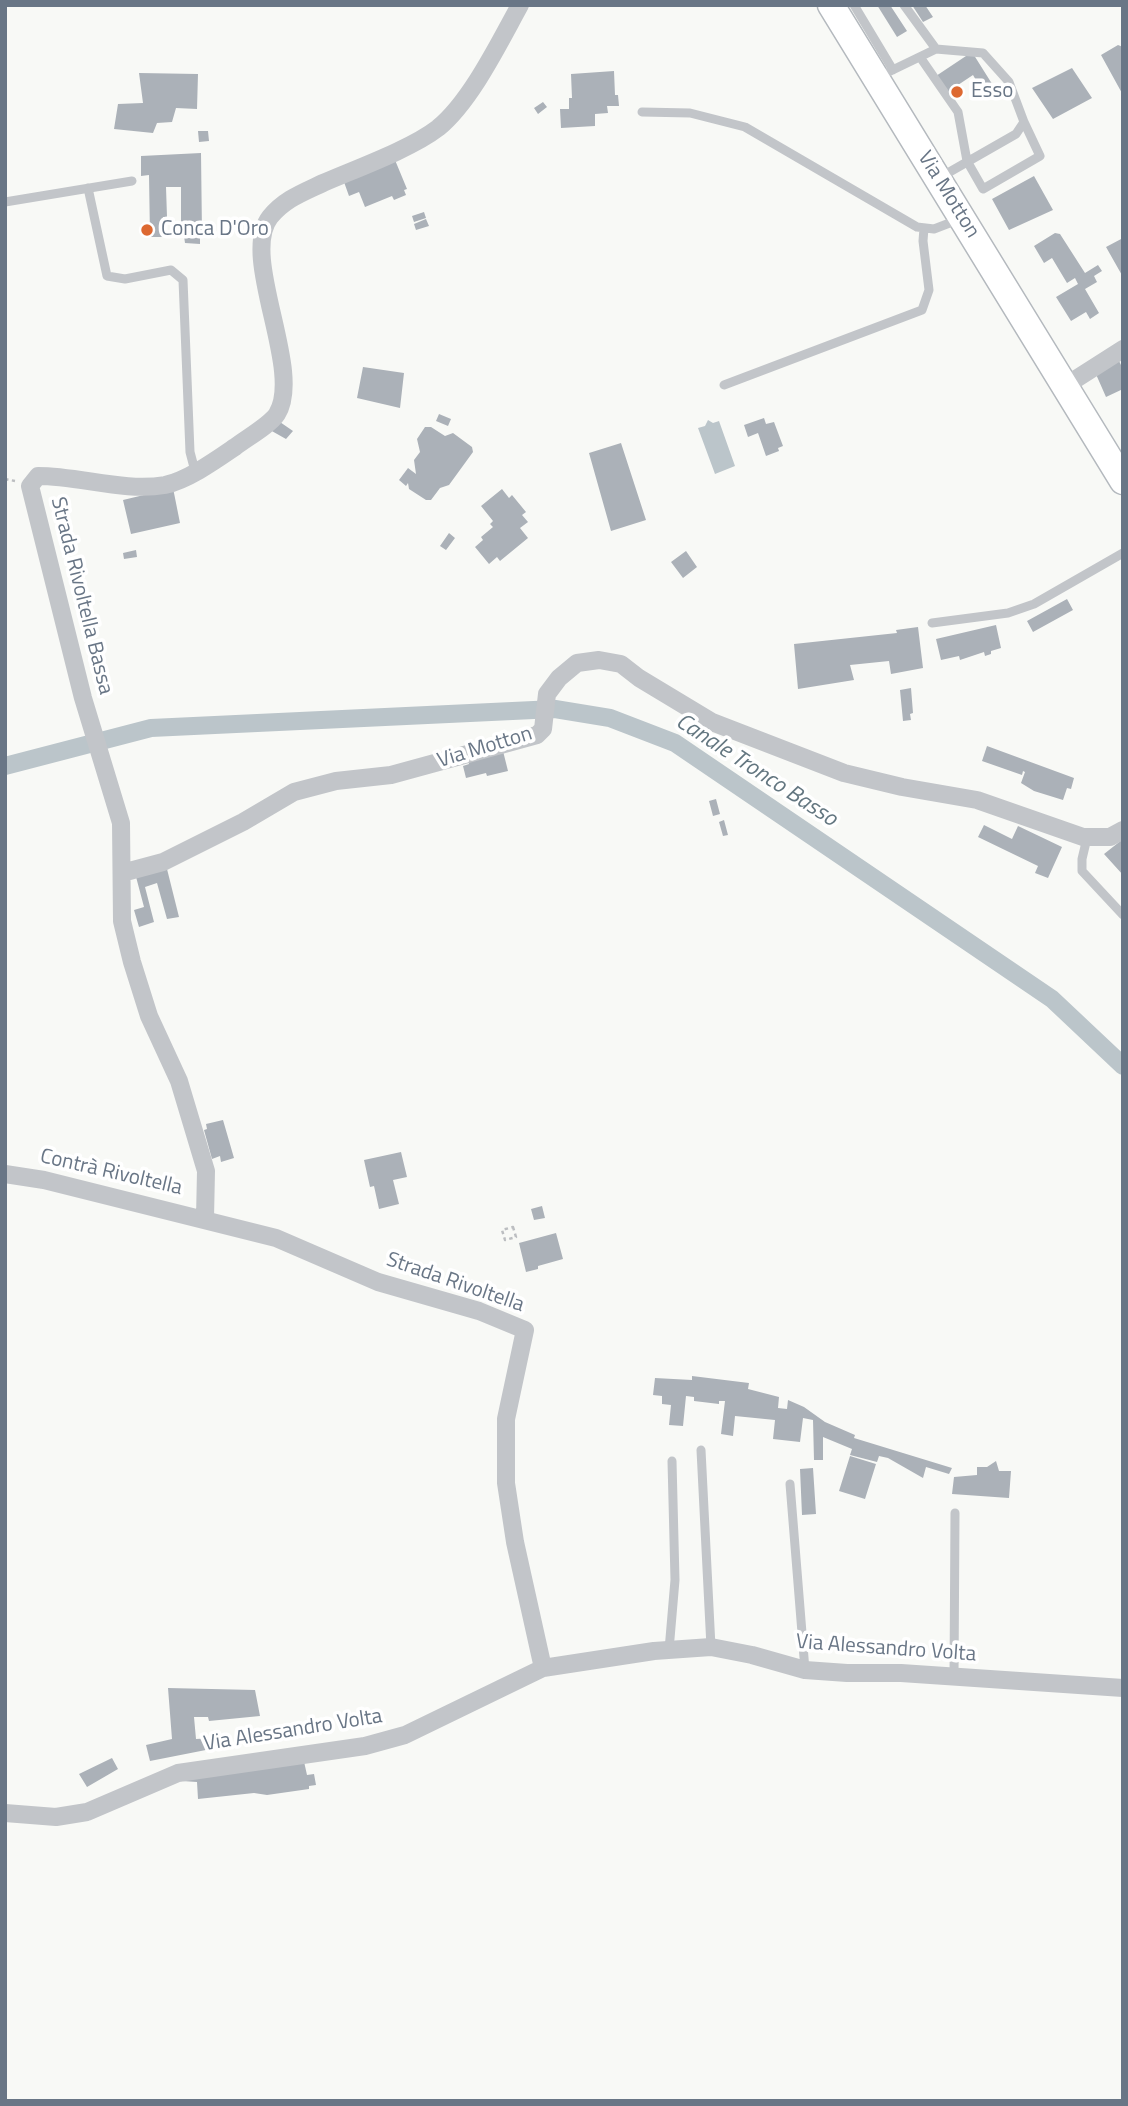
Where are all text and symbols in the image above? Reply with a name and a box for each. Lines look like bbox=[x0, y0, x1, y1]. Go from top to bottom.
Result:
place label: Esso bbox=[971, 79, 1013, 105]
marker: Esso bbox=[949, 84, 965, 100]
street label: Via Motton bbox=[911, 147, 985, 243]
place label: Conca D'Oro bbox=[161, 217, 269, 243]
marker: Conca D'Oro bbox=[139, 222, 155, 238]
street label: Strada Rivoltella Bassa bbox=[44, 495, 118, 697]
water label: Canale Tronco Basso bbox=[670, 709, 842, 833]
street label: Via Motton bbox=[435, 722, 535, 774]
street label: Contrà Rivoltella bbox=[38, 1144, 184, 1202]
street label: Strada Rivoltella bbox=[383, 1248, 527, 1318]
street label: Via Alessandro Volta bbox=[795, 1630, 977, 1668]
street label: Via Alessandro Volta bbox=[202, 1704, 384, 1758]

